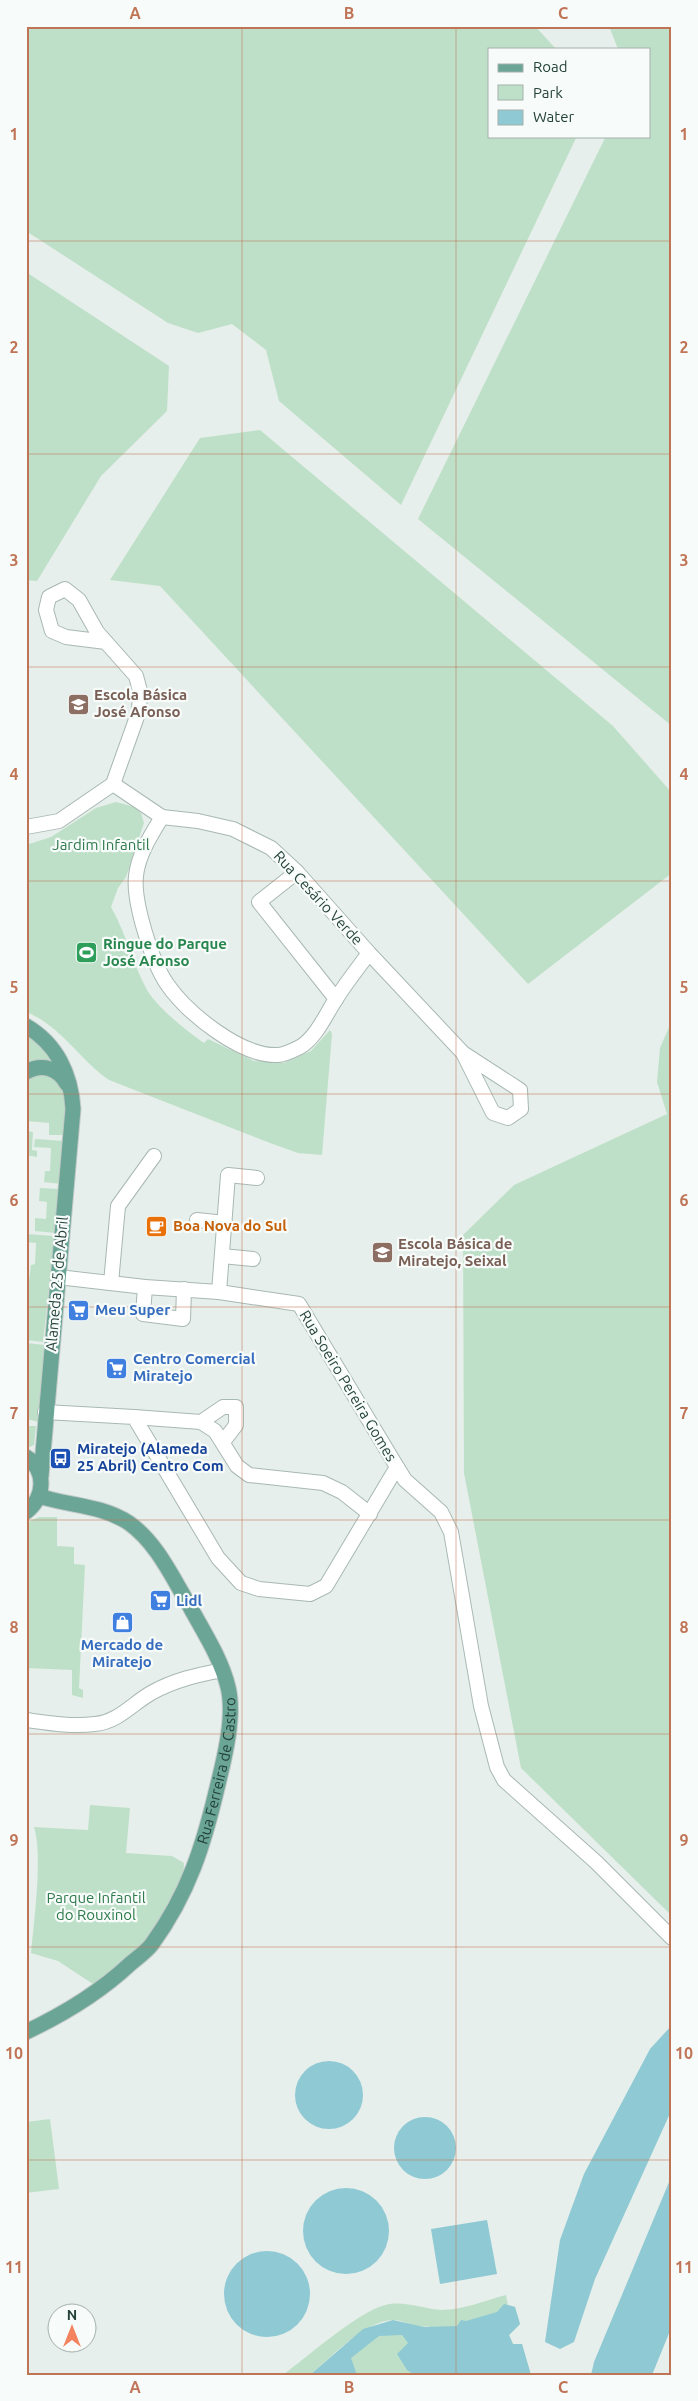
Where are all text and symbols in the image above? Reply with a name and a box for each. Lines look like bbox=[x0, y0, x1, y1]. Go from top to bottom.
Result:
text: A bbox=[129, 4, 141, 22]
text: B bbox=[344, 4, 354, 22]
text: C bbox=[558, 4, 568, 22]
legend bbox=[488, 48, 650, 138]
text: Road bbox=[533, 58, 568, 75]
text: Park bbox=[533, 84, 563, 101]
text: Water bbox=[533, 108, 574, 125]
text: 1 bbox=[9, 125, 19, 143]
text: 1 bbox=[679, 125, 689, 143]
text: 2 bbox=[9, 338, 19, 356]
text: 2 bbox=[679, 338, 689, 356]
text: 3 bbox=[9, 551, 19, 569]
text: 3 bbox=[679, 551, 689, 569]
place label: Escola Básica José Afonso bbox=[94, 686, 187, 720]
school or university icon: Escola Básica José Afonso bbox=[66, 692, 90, 716]
text: 4 bbox=[9, 765, 19, 783]
text: 4 bbox=[679, 765, 689, 783]
park label: Jardim Infantil bbox=[52, 836, 150, 853]
street label: Rua Cesário Verde bbox=[270, 847, 366, 948]
place label: Ringue do Parque José Afonso bbox=[103, 935, 227, 969]
sports icon: Ringue do Parque José Afonso bbox=[75, 941, 99, 965]
text: 5 bbox=[9, 978, 19, 996]
text: 5 bbox=[679, 978, 689, 996]
text: 6 bbox=[9, 1191, 19, 1209]
text: 6 bbox=[679, 1191, 689, 1209]
cafe icon: Boa Nova do Sul bbox=[145, 1214, 169, 1238]
street label: Alameda 25 de Abril bbox=[42, 1216, 71, 1352]
place label: Boa Nova do Sul bbox=[173, 1217, 287, 1234]
place label: Escola Básica de Miratejo, Seixal bbox=[398, 1235, 512, 1269]
school or university icon: Escola Básica de Miratejo, Seixal bbox=[370, 1241, 394, 1265]
supermarket icon: Meu Super bbox=[67, 1298, 91, 1322]
place label: Meu Super bbox=[95, 1301, 171, 1318]
street label: Rua Soeiro Pereira Gomes bbox=[297, 1307, 400, 1464]
place label: Centro Comercial Miratejo bbox=[133, 1350, 256, 1384]
supermarket icon: Centro Comercial Miratejo bbox=[105, 1356, 129, 1380]
text: 7 bbox=[9, 1404, 19, 1422]
text: 7 bbox=[679, 1404, 689, 1422]
place label: Miratejo (Alameda 25 Abril) Centro Com bbox=[77, 1440, 224, 1474]
bus stop icon: Miratejo (Alameda 25 Abril) Centro Com bbox=[49, 1446, 73, 1470]
supermarket icon: Lidl bbox=[148, 1589, 172, 1613]
place label: Lidl bbox=[176, 1592, 202, 1609]
shop icon: Mercado de Miratejo bbox=[110, 1610, 134, 1634]
text: 8 bbox=[9, 1618, 19, 1636]
text: 8 bbox=[679, 1618, 689, 1636]
place label: Mercado de Miratejo bbox=[81, 1636, 163, 1670]
street label: Rua Ferreira de Castro bbox=[193, 1697, 238, 1846]
text: 9 bbox=[9, 1831, 19, 1849]
text: 9 bbox=[679, 1831, 689, 1849]
park label: Parque Infantil do Rouxinol bbox=[46, 1889, 146, 1923]
text: 10 bbox=[5, 2044, 23, 2062]
text: 10 bbox=[675, 2044, 693, 2062]
text: 11 bbox=[5, 2258, 23, 2276]
text: 11 bbox=[675, 2258, 693, 2276]
north arrow bbox=[48, 2304, 98, 2354]
text: N bbox=[67, 2307, 77, 2323]
text: A bbox=[129, 2378, 141, 2396]
text: B bbox=[344, 2378, 354, 2396]
text: C bbox=[558, 2378, 568, 2396]

